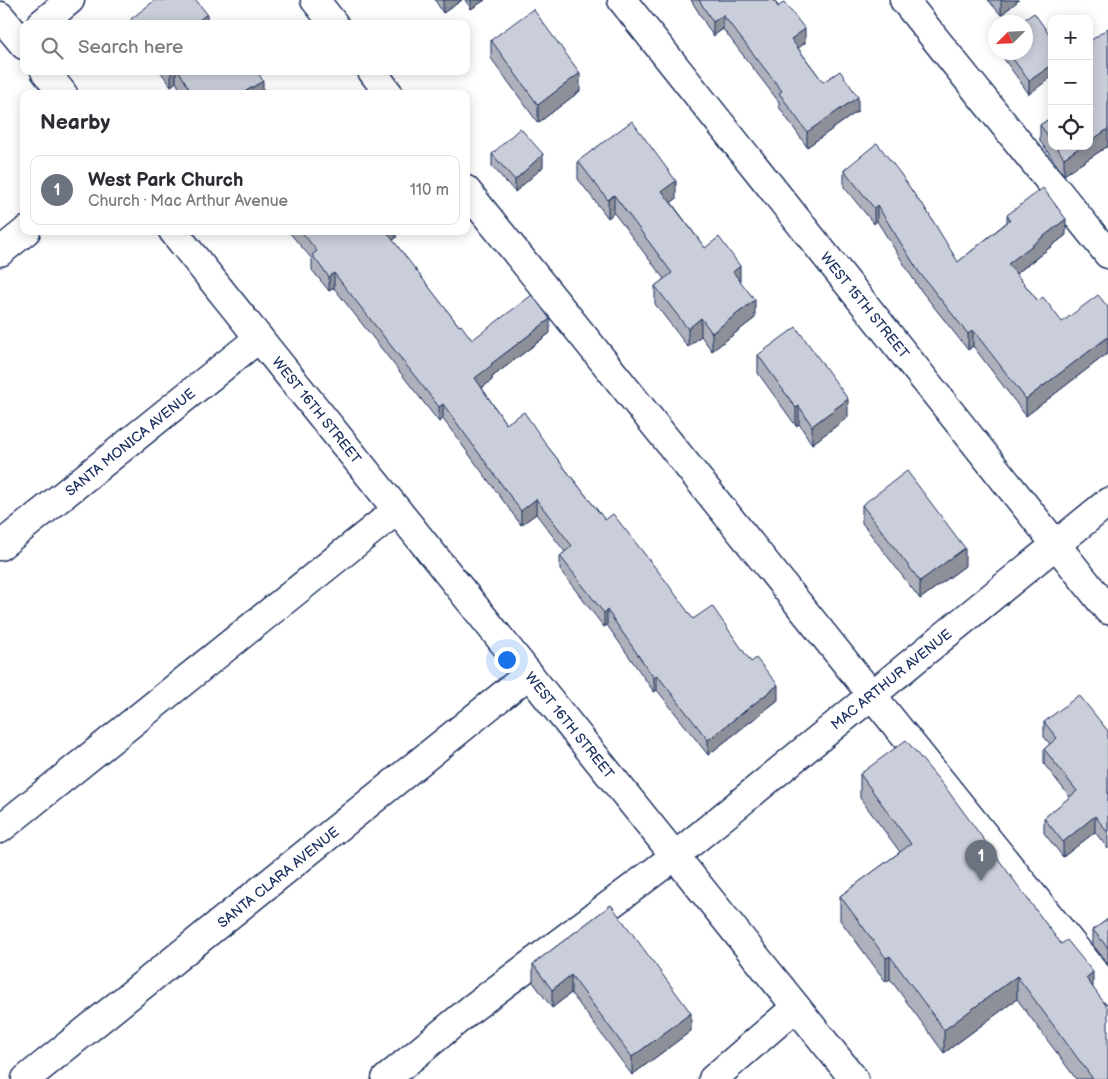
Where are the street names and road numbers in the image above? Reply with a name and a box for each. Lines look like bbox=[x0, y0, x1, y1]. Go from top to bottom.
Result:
street label: WEST 15TH STREET bbox=[817, 249, 913, 362]
street label: WEST 16TH STREET bbox=[268, 354, 365, 467]
street label: SANTA MONICA AVENUE bbox=[62, 385, 199, 500]
street label: MAC ARTHUR AVENUE bbox=[828, 625, 955, 733]
street label: WEST 16TH STREET bbox=[521, 669, 618, 782]
street label: SANTA CLARA AVENUE bbox=[214, 823, 342, 931]

